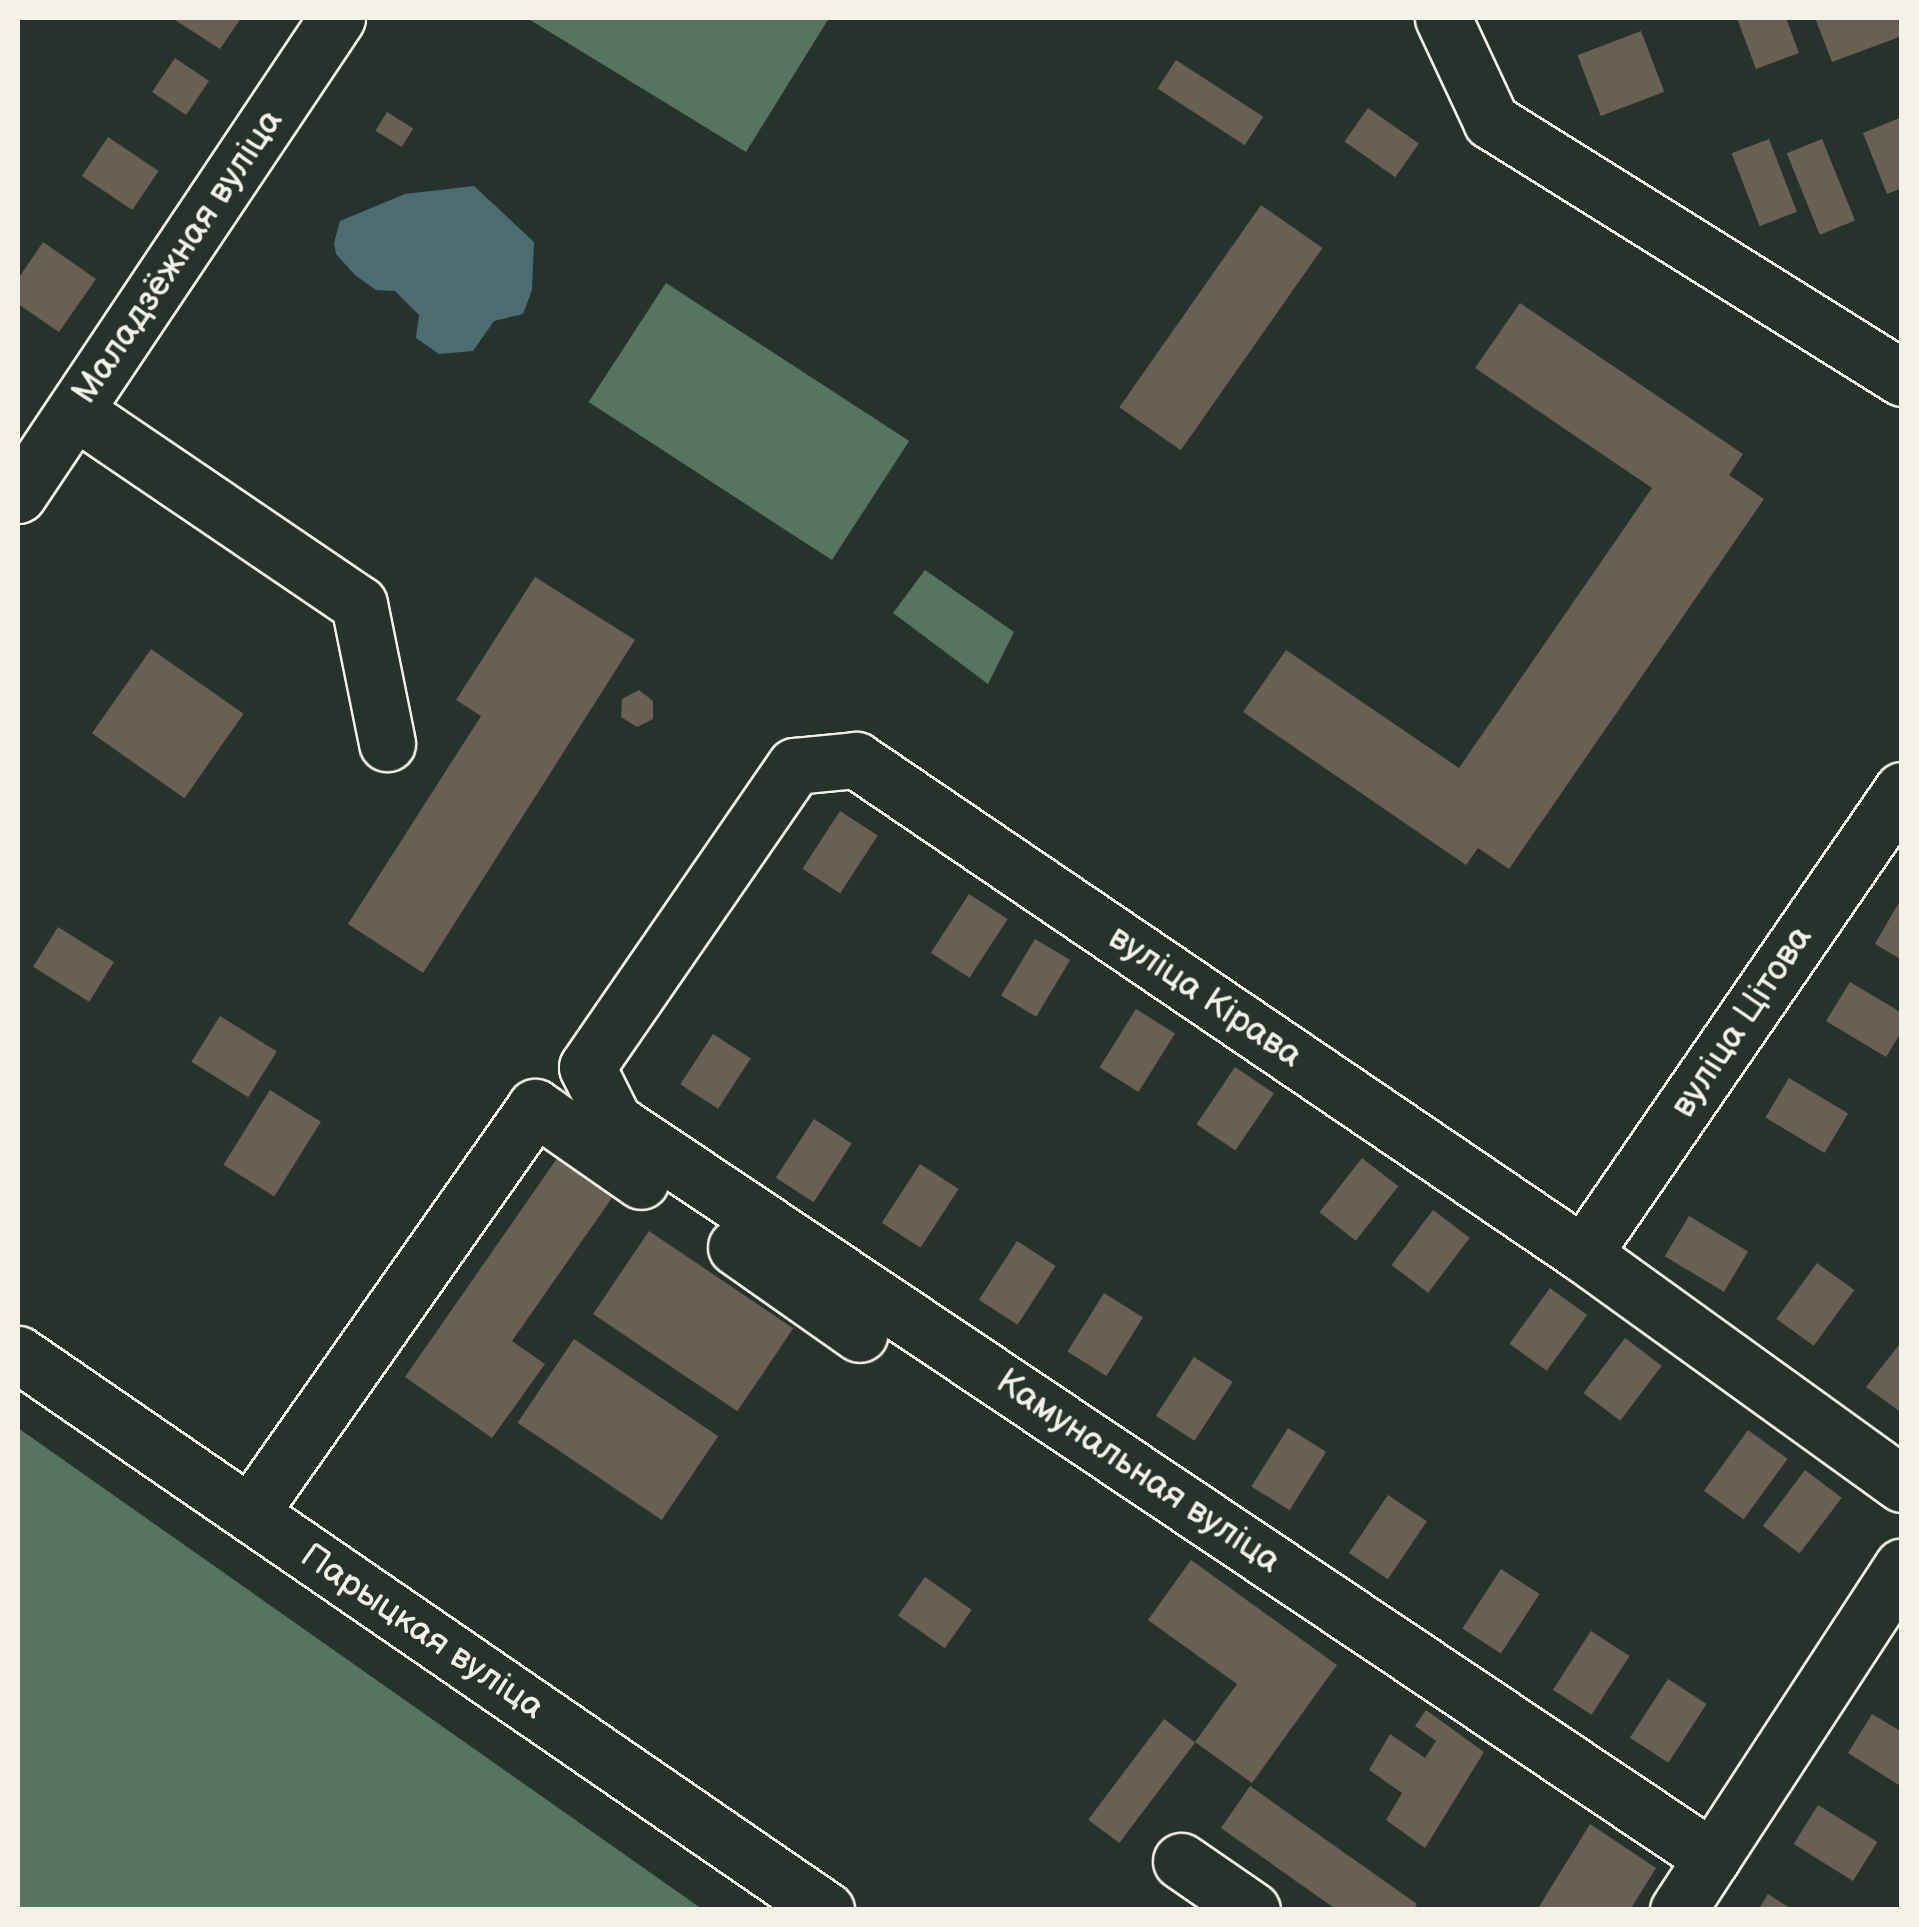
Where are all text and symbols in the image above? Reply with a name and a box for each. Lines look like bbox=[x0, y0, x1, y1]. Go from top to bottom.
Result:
street label: Маладзёжная вуліца bbox=[64, 102, 292, 412]
street label: вуліца Кірава bbox=[1100, 917, 1310, 1077]
street label: вуліца Цітова bbox=[1663, 918, 1821, 1126]
street label: Камунальная вуліца bbox=[988, 1361, 1288, 1583]
street label: Парыцкая вуліца bbox=[292, 1535, 552, 1729]

